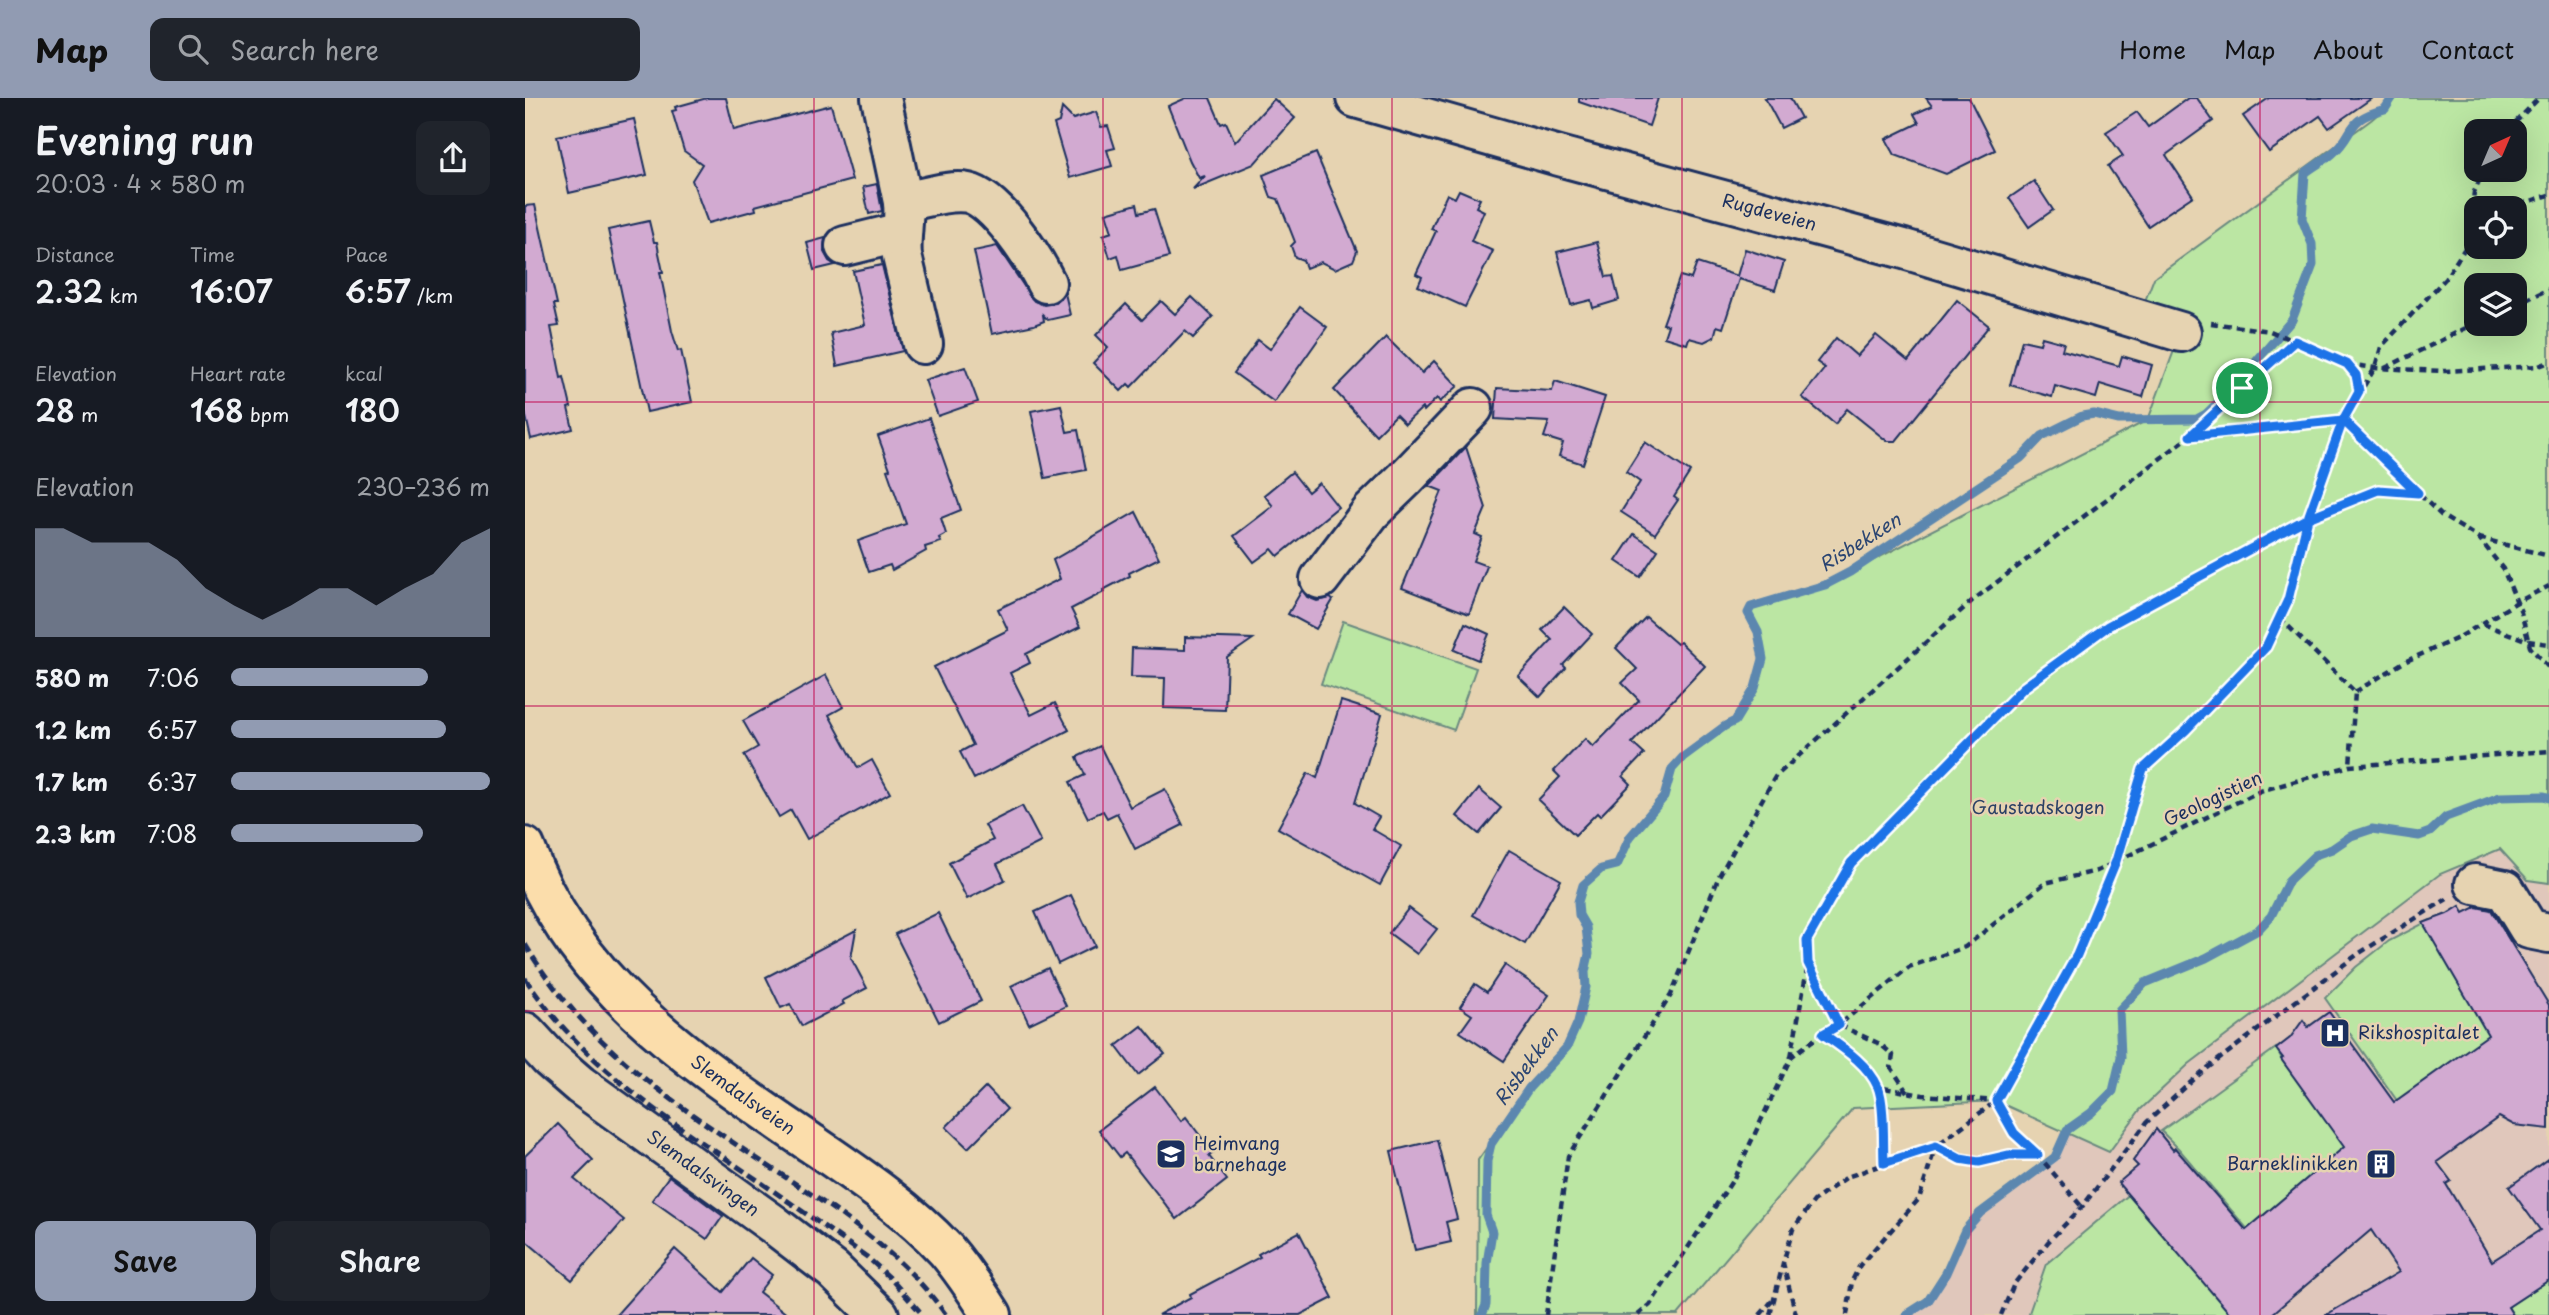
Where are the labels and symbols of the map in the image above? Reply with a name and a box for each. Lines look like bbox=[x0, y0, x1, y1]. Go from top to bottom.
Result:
north arrow bbox=[2464, 119, 2527, 182]
street label: Rugdeveien bbox=[1720, 186, 1820, 237]
pin bbox=[2212, 358, 2272, 418]
water label: Risbekken bbox=[1813, 504, 1907, 577]
street label: Geologistien bbox=[2159, 763, 2266, 832]
park label: Gaustadskogen bbox=[1971, 793, 2105, 820]
hospital icon: Rikshospitalet bbox=[2318, 1016, 2352, 1050]
place label: Rikshospitalet bbox=[2358, 1018, 2479, 1045]
water label: Risbekken bbox=[1486, 1019, 1565, 1110]
street label: Slemdalsveien bbox=[686, 1047, 801, 1141]
street label: Slemdalsvingen bbox=[642, 1122, 766, 1222]
place label: Heimvang barnehage bbox=[1194, 1129, 1287, 1177]
school or university icon: Heimvang barnehage bbox=[1154, 1137, 1188, 1171]
building icon: Barneklinikken bbox=[2364, 1147, 2398, 1181]
place label: Barneklinikken bbox=[2227, 1149, 2358, 1176]

